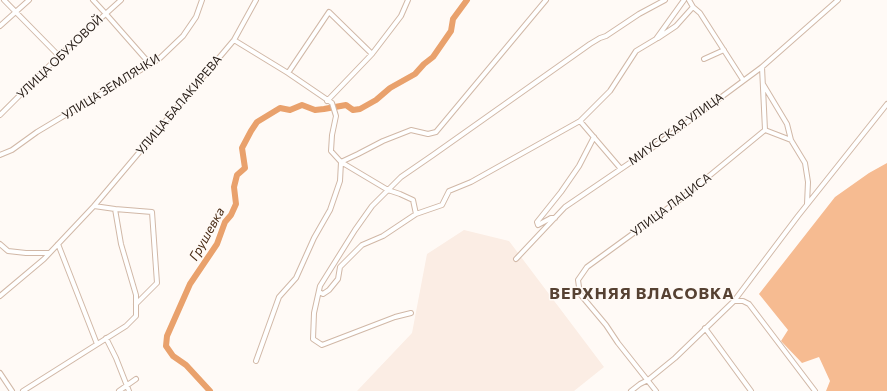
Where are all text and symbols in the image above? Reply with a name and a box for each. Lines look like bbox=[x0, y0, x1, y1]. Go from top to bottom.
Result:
street label: УЛИЦА ОБУХОВОЙ bbox=[14, 12, 106, 102]
street label: УЛИЦА ЗЕМЛЯЧКИ bbox=[59, 51, 163, 123]
street label: УЛИЦА БАЛАКИРЕВА bbox=[133, 52, 225, 158]
street label: МИУССКАЯ УЛИЦА bbox=[626, 90, 726, 168]
street label: УЛИЦА ЛАЦИСА bbox=[628, 170, 714, 240]
water label: Грушевка bbox=[186, 205, 228, 263]
district label: ВЕРХНЯЯ ВЛАСОВКА bbox=[549, 284, 735, 304]

